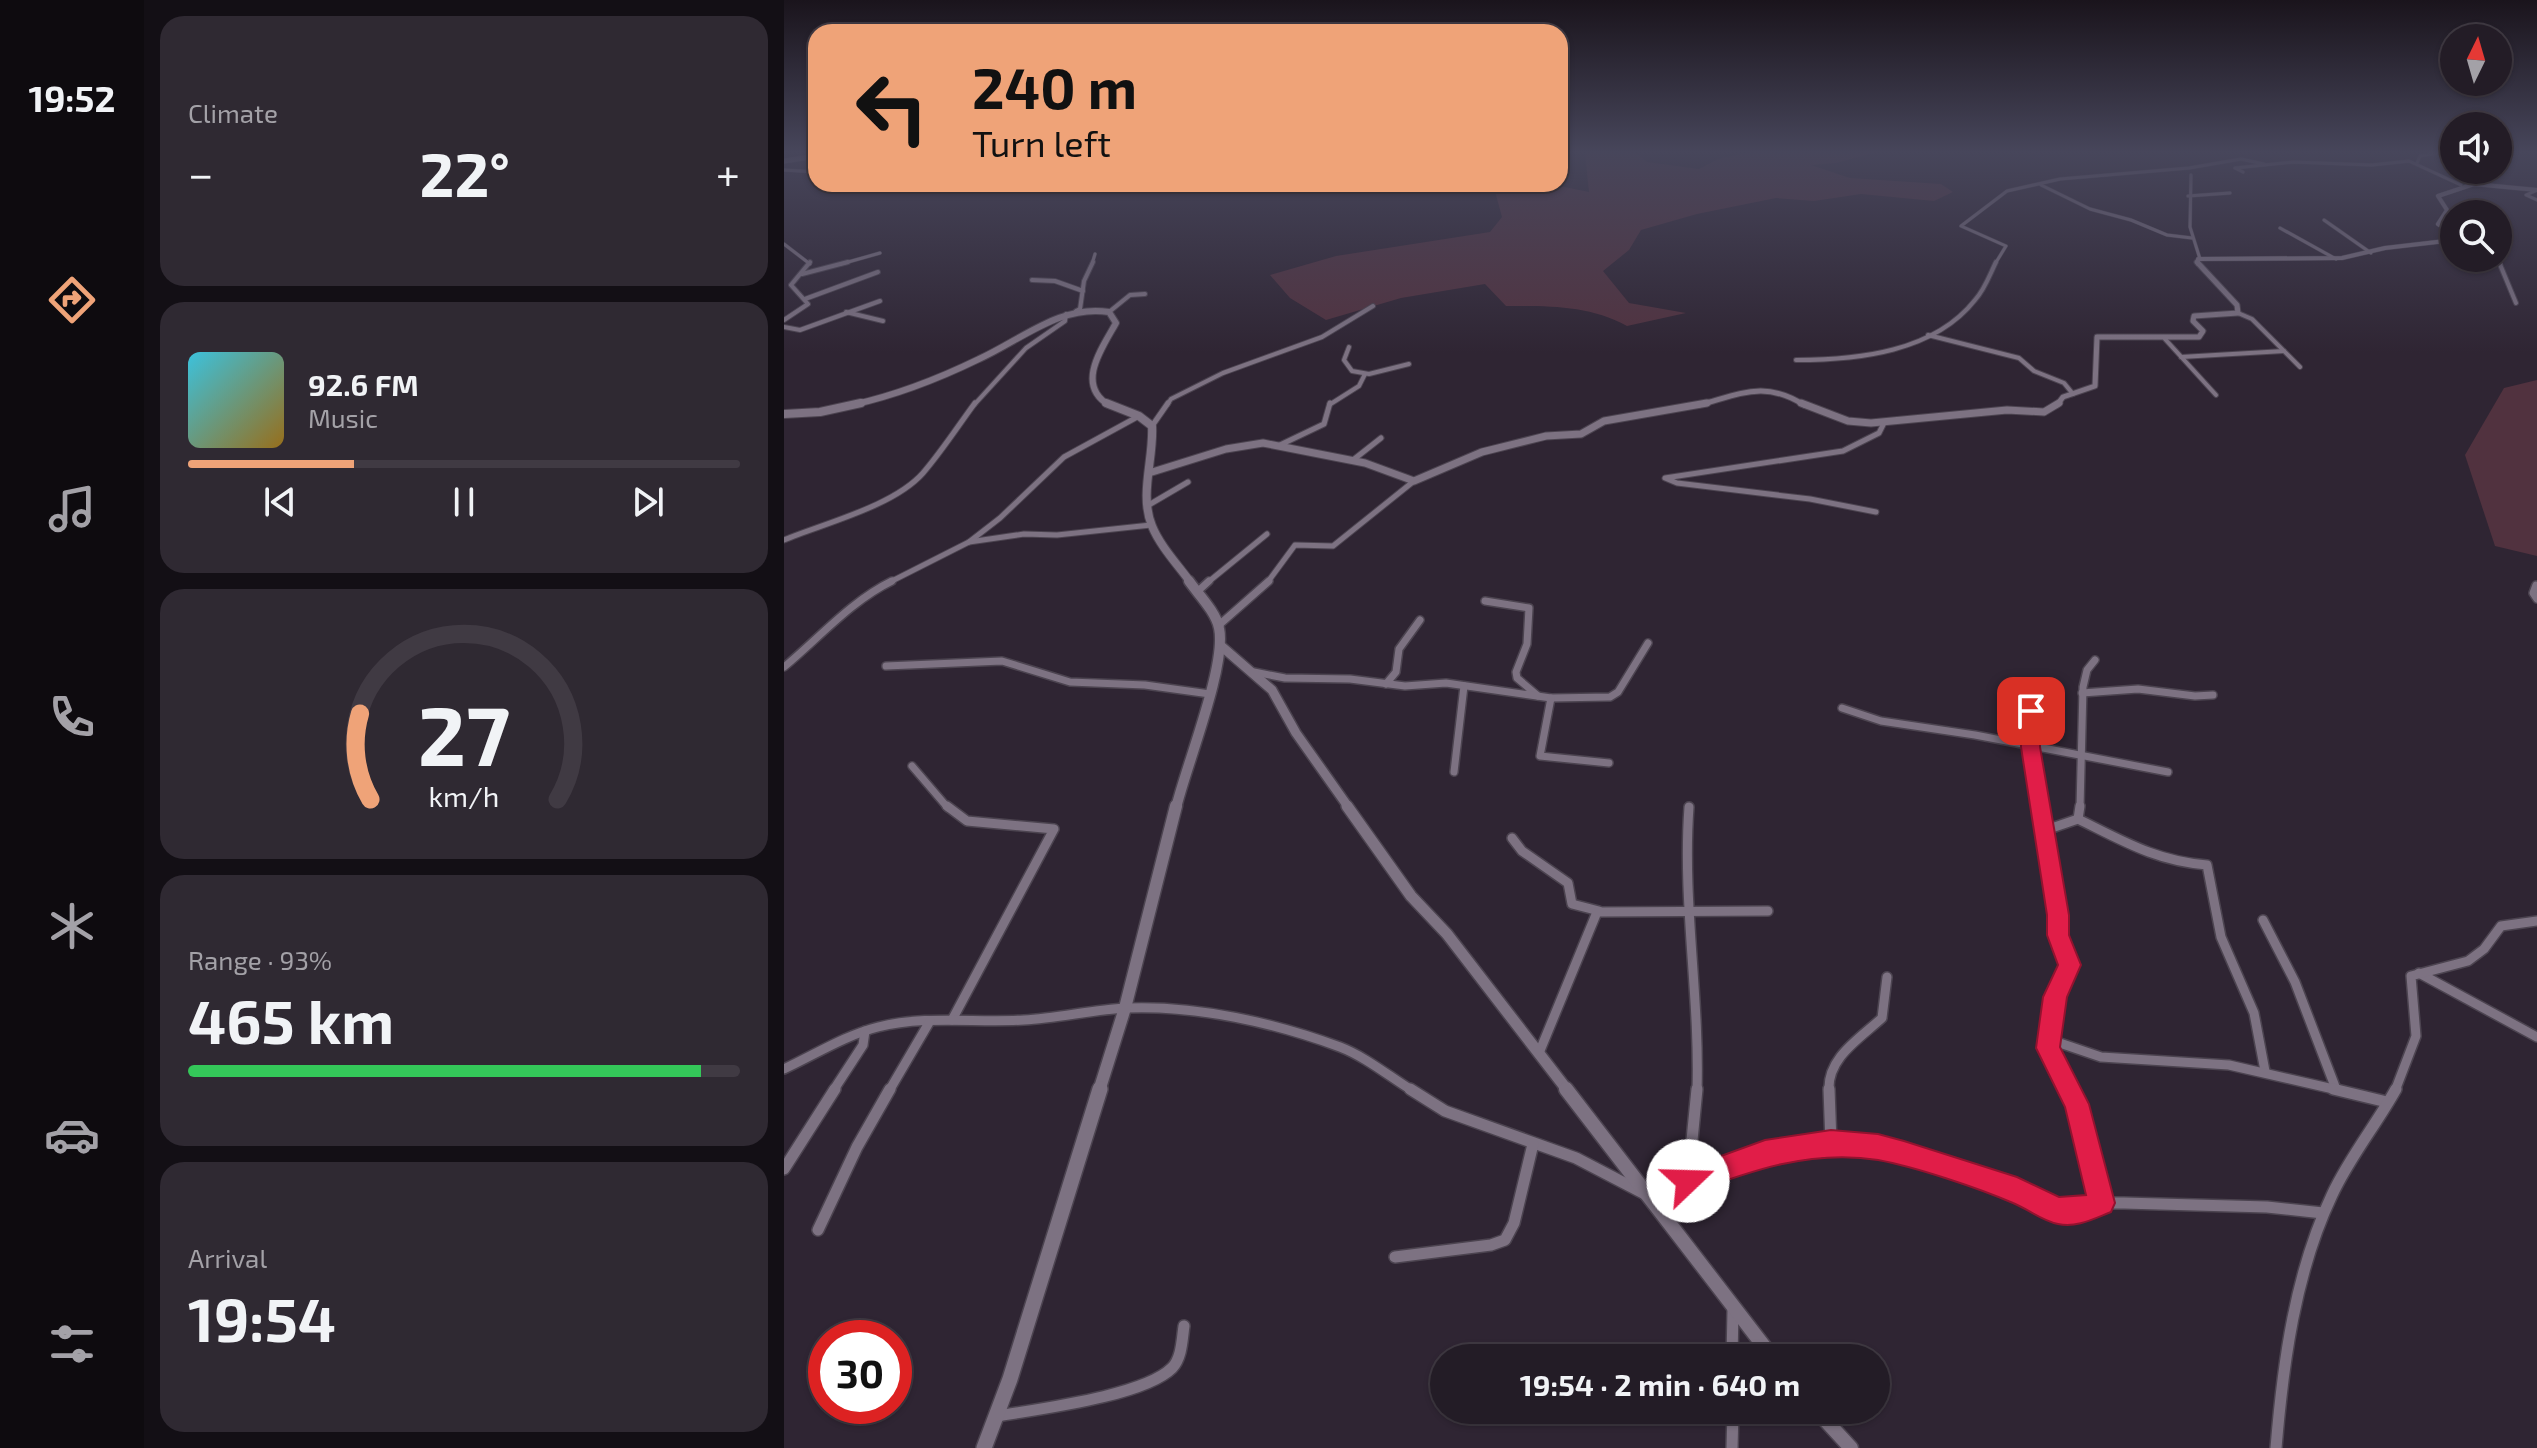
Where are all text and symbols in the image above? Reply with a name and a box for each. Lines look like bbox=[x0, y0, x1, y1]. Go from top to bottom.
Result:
north arrow bbox=[2440, 24, 2512, 96]
map controls bbox=[2440, 24, 2512, 272]
text: 240 m bbox=[972, 53, 1137, 120]
icon: left bbox=[840, 56, 944, 160]
text: 19:52 bbox=[29, 76, 115, 119]
text: Climate bbox=[188, 97, 278, 128]
button: sound bbox=[2440, 112, 2512, 184]
text: Turn left bbox=[972, 121, 1111, 164]
text: 22° bbox=[420, 137, 510, 209]
text: − bbox=[188, 146, 214, 199]
text: + bbox=[716, 146, 740, 199]
button: search bbox=[2440, 200, 2512, 272]
icon: directions bbox=[44, 272, 100, 328]
text: 92.6 FM bbox=[308, 366, 419, 402]
text: Music bbox=[308, 402, 378, 433]
icon: previous bbox=[258, 480, 302, 524]
icon: pause bbox=[442, 480, 486, 524]
icon: next bbox=[626, 480, 670, 524]
icon: music bbox=[44, 481, 100, 537]
pin bbox=[1997, 677, 2065, 745]
text: 27 bbox=[418, 683, 510, 783]
icon: phone bbox=[44, 689, 100, 745]
icon: arrive bbox=[2009, 689, 2053, 733]
text: km/h bbox=[429, 778, 499, 813]
icon: climate bbox=[44, 898, 100, 954]
text: Range · 93% bbox=[188, 944, 332, 975]
text: 465 km bbox=[188, 984, 394, 1056]
icon: car bbox=[44, 1107, 100, 1163]
position arrow bbox=[1646, 1139, 1730, 1223]
text: Arrival bbox=[188, 1242, 267, 1273]
text: 19:54 bbox=[188, 1282, 336, 1354]
icon: filters bbox=[44, 1316, 100, 1372]
speed limit sign: 30 bbox=[808, 1320, 912, 1424]
text: 19:54 · 2 min · 640 m bbox=[1520, 1366, 1800, 1402]

